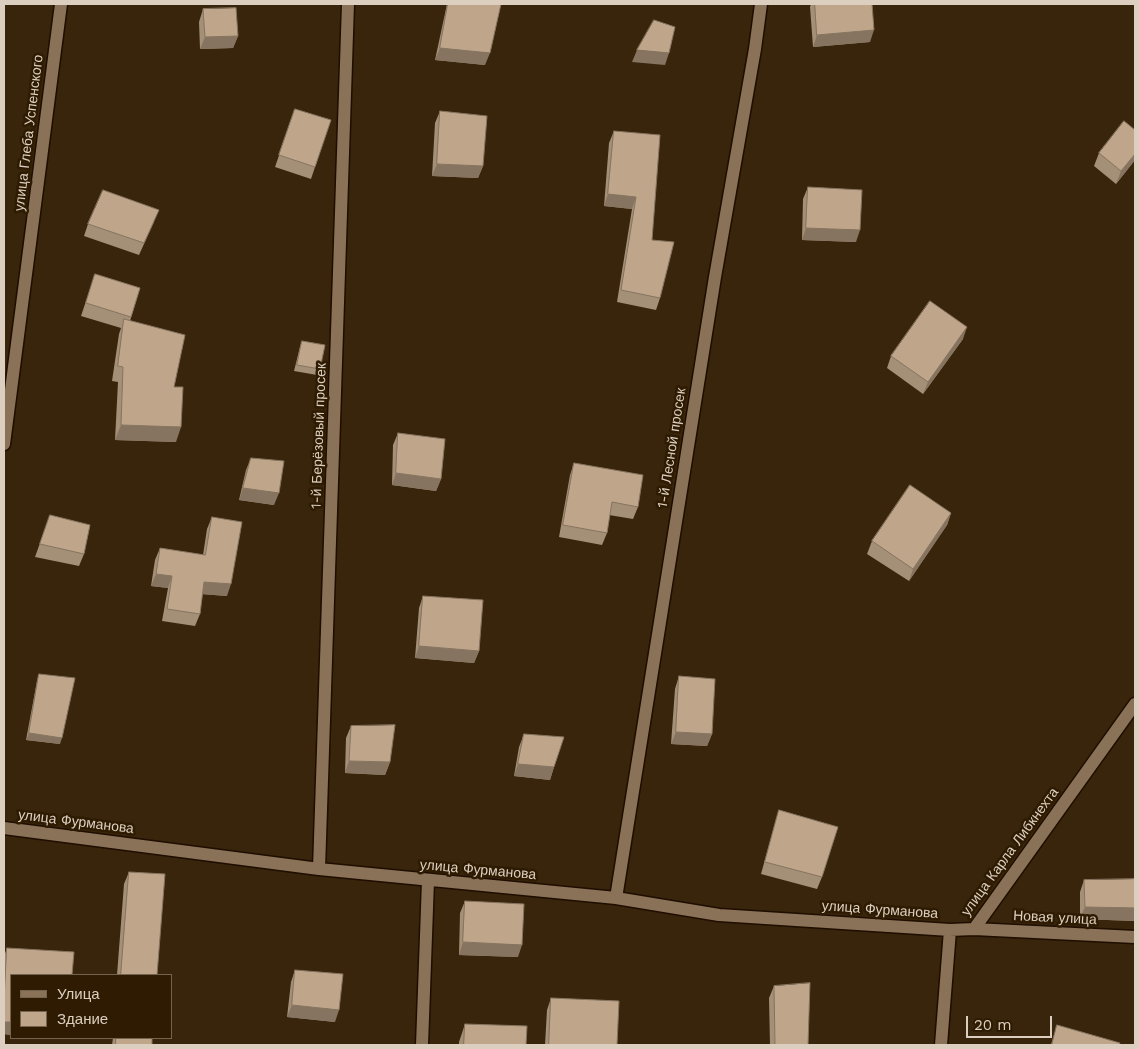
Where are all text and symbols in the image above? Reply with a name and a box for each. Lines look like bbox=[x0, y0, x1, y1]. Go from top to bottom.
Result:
street label: улица Глеба Успенского bbox=[11, 54, 47, 212]
street label: 1-й Берёзовый просек bbox=[308, 363, 330, 509]
street label: 1-й Лесной просек bbox=[654, 387, 690, 509]
street label: улица Карла Либкнехта bbox=[958, 785, 1062, 919]
street label: улица Фурманова bbox=[17, 807, 135, 837]
street label: улица Фурманова bbox=[419, 857, 537, 883]
street label: улица Фурманова bbox=[821, 898, 939, 922]
street label: Новая улица bbox=[1013, 907, 1097, 929]
legend bbox=[10, 974, 172, 1039]
text: Улица bbox=[57, 985, 100, 1003]
scale bar bbox=[969, 1006, 1055, 1038]
text: Здание bbox=[57, 1010, 108, 1028]
text: 20 m bbox=[974, 1016, 1012, 1034]

